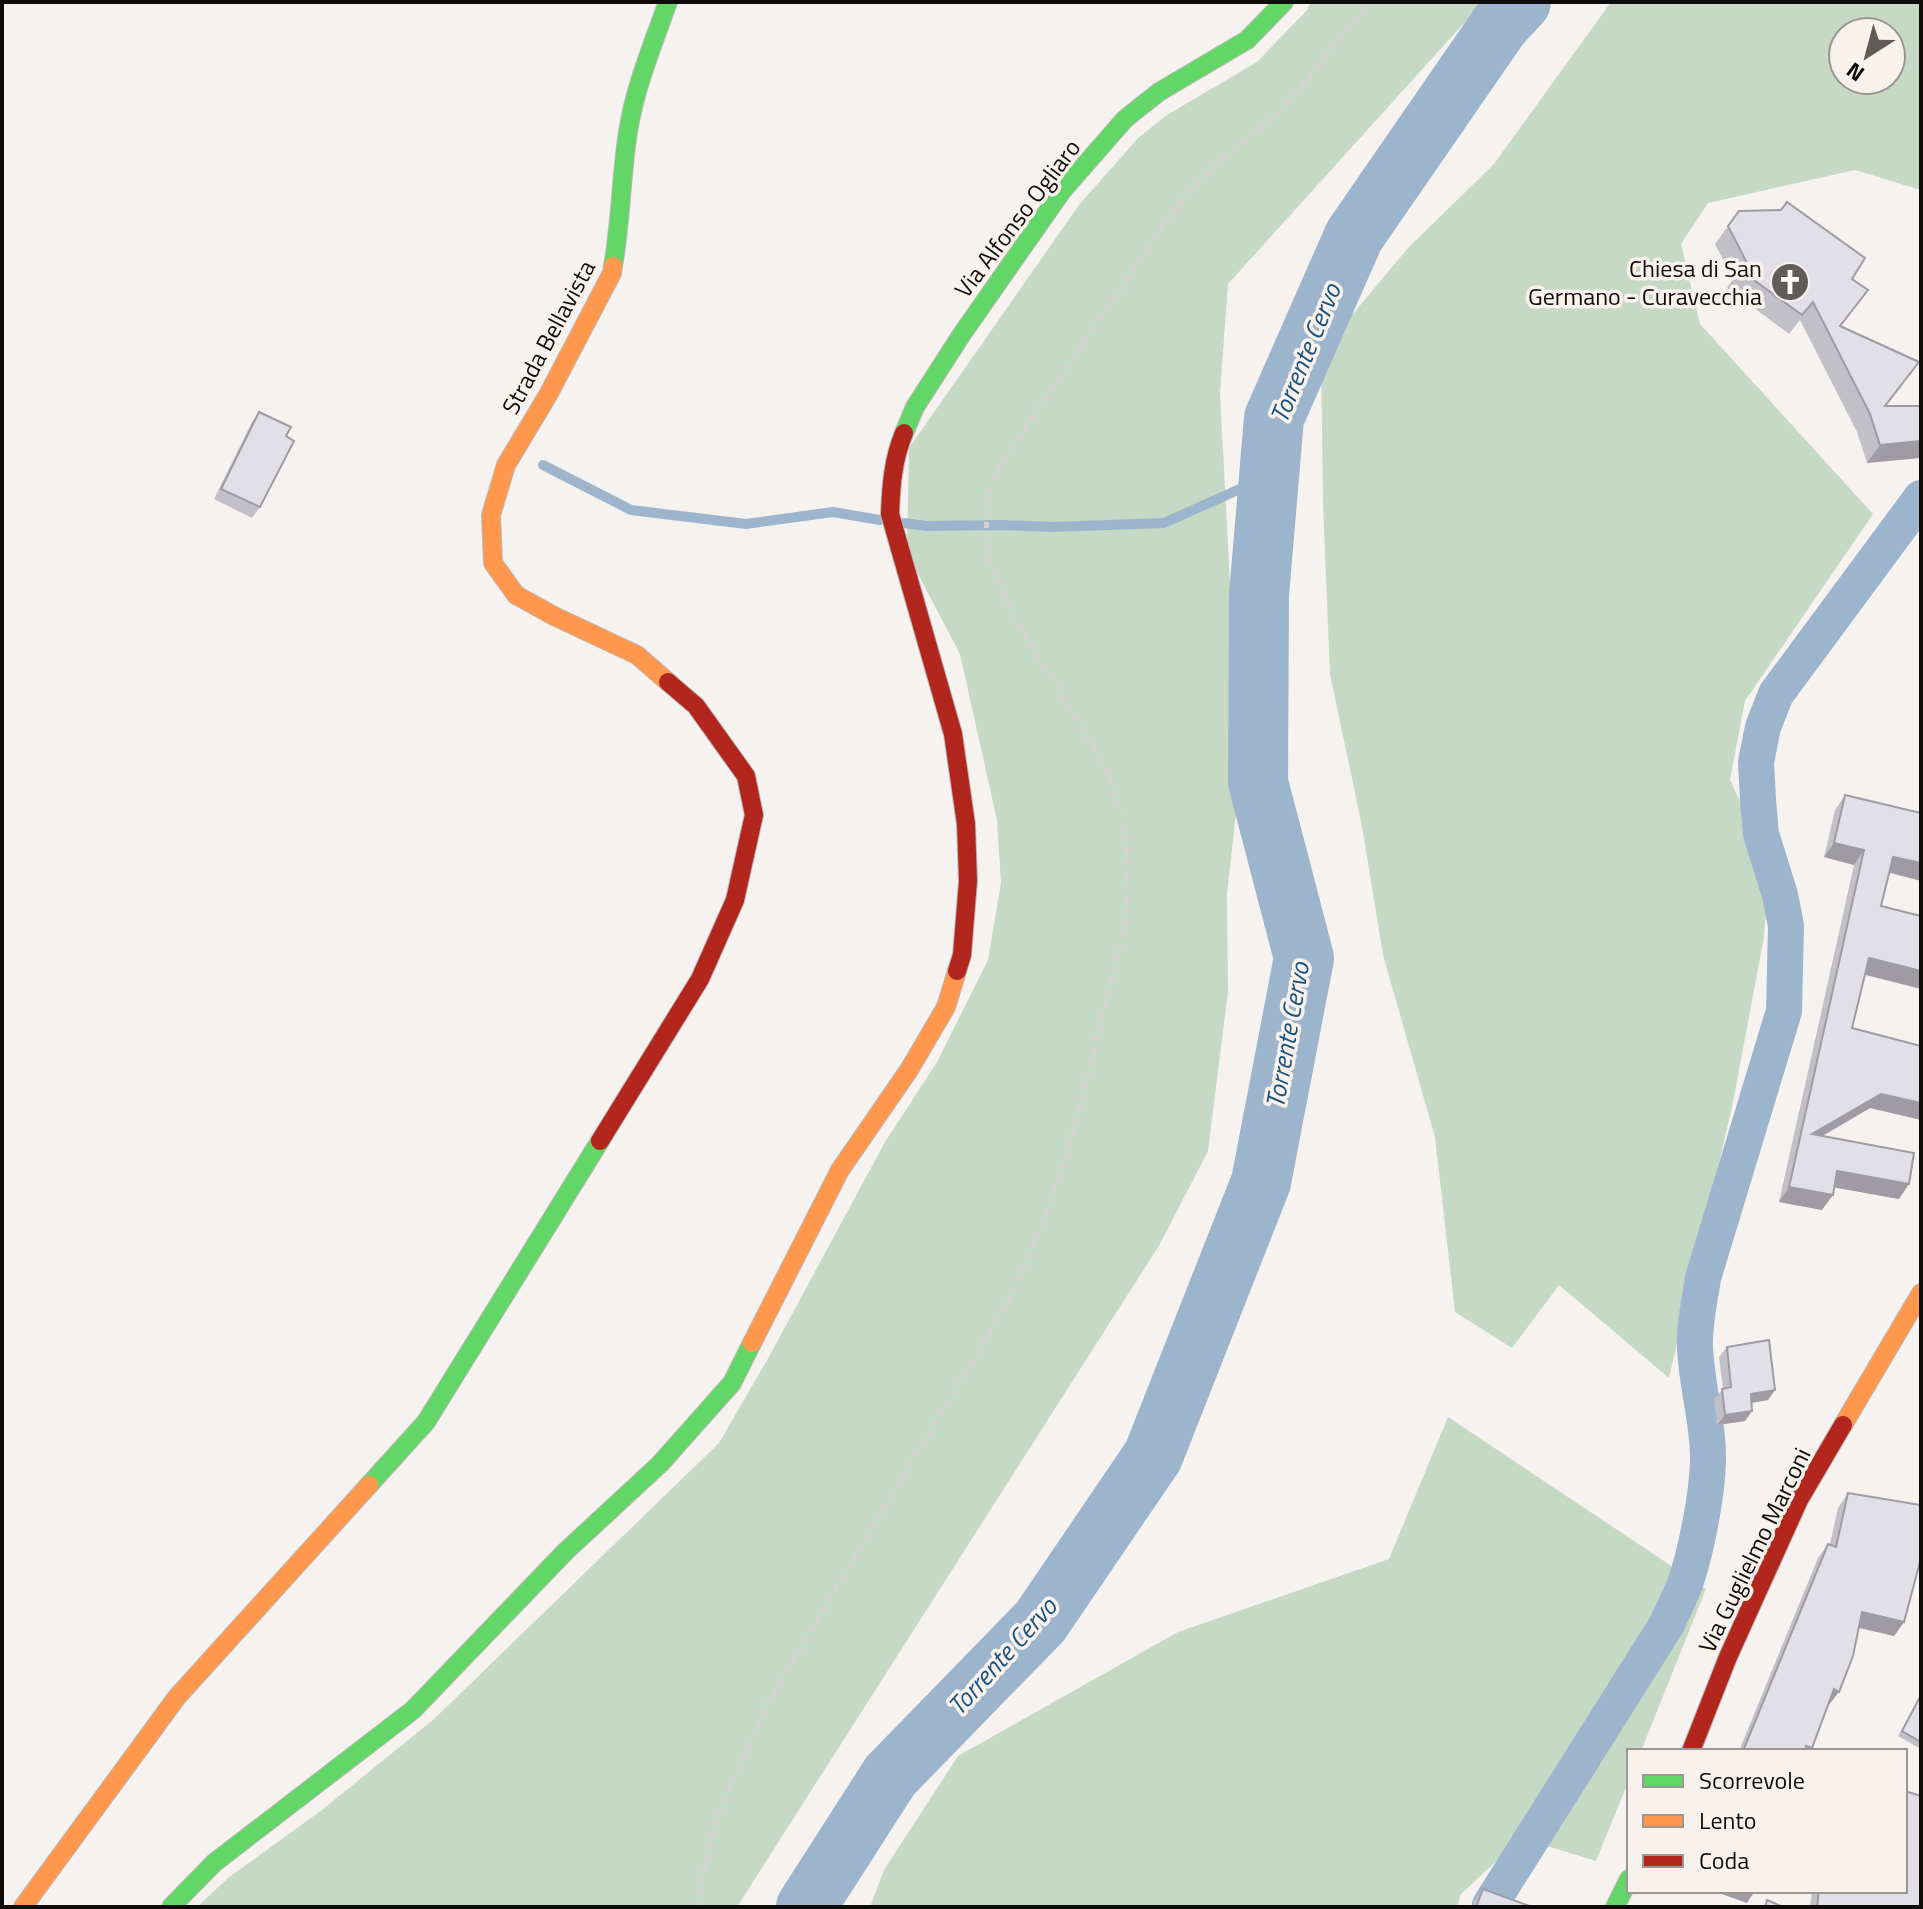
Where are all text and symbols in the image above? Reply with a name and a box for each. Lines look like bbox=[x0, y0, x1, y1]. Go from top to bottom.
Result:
north arrow bbox=[1827, 16, 1907, 96]
text: N bbox=[1839, 54, 1871, 90]
street label: Via Alfonso Ogliaro bbox=[945, 131, 1089, 305]
place label: Chiesa di San Germano - Curavecchia bbox=[1528, 250, 1762, 314]
street label: Strada Bellavista bbox=[492, 254, 604, 420]
church icon: Chiesa di San Germano - Curavecchia bbox=[1769, 261, 1811, 303]
water label: Torrente Cervo bbox=[1259, 276, 1351, 429]
water label: Torrente Cervo bbox=[1255, 958, 1319, 1111]
street label: Via Guglielmo Marconi bbox=[1689, 1441, 1819, 1659]
water label: Torrente Cervo bbox=[938, 1587, 1067, 1724]
legend bbox=[1627, 1749, 1907, 1893]
text: Scorrevole bbox=[1699, 1762, 1805, 1798]
text: Lento bbox=[1699, 1802, 1756, 1838]
text: Coda bbox=[1699, 1842, 1749, 1878]

